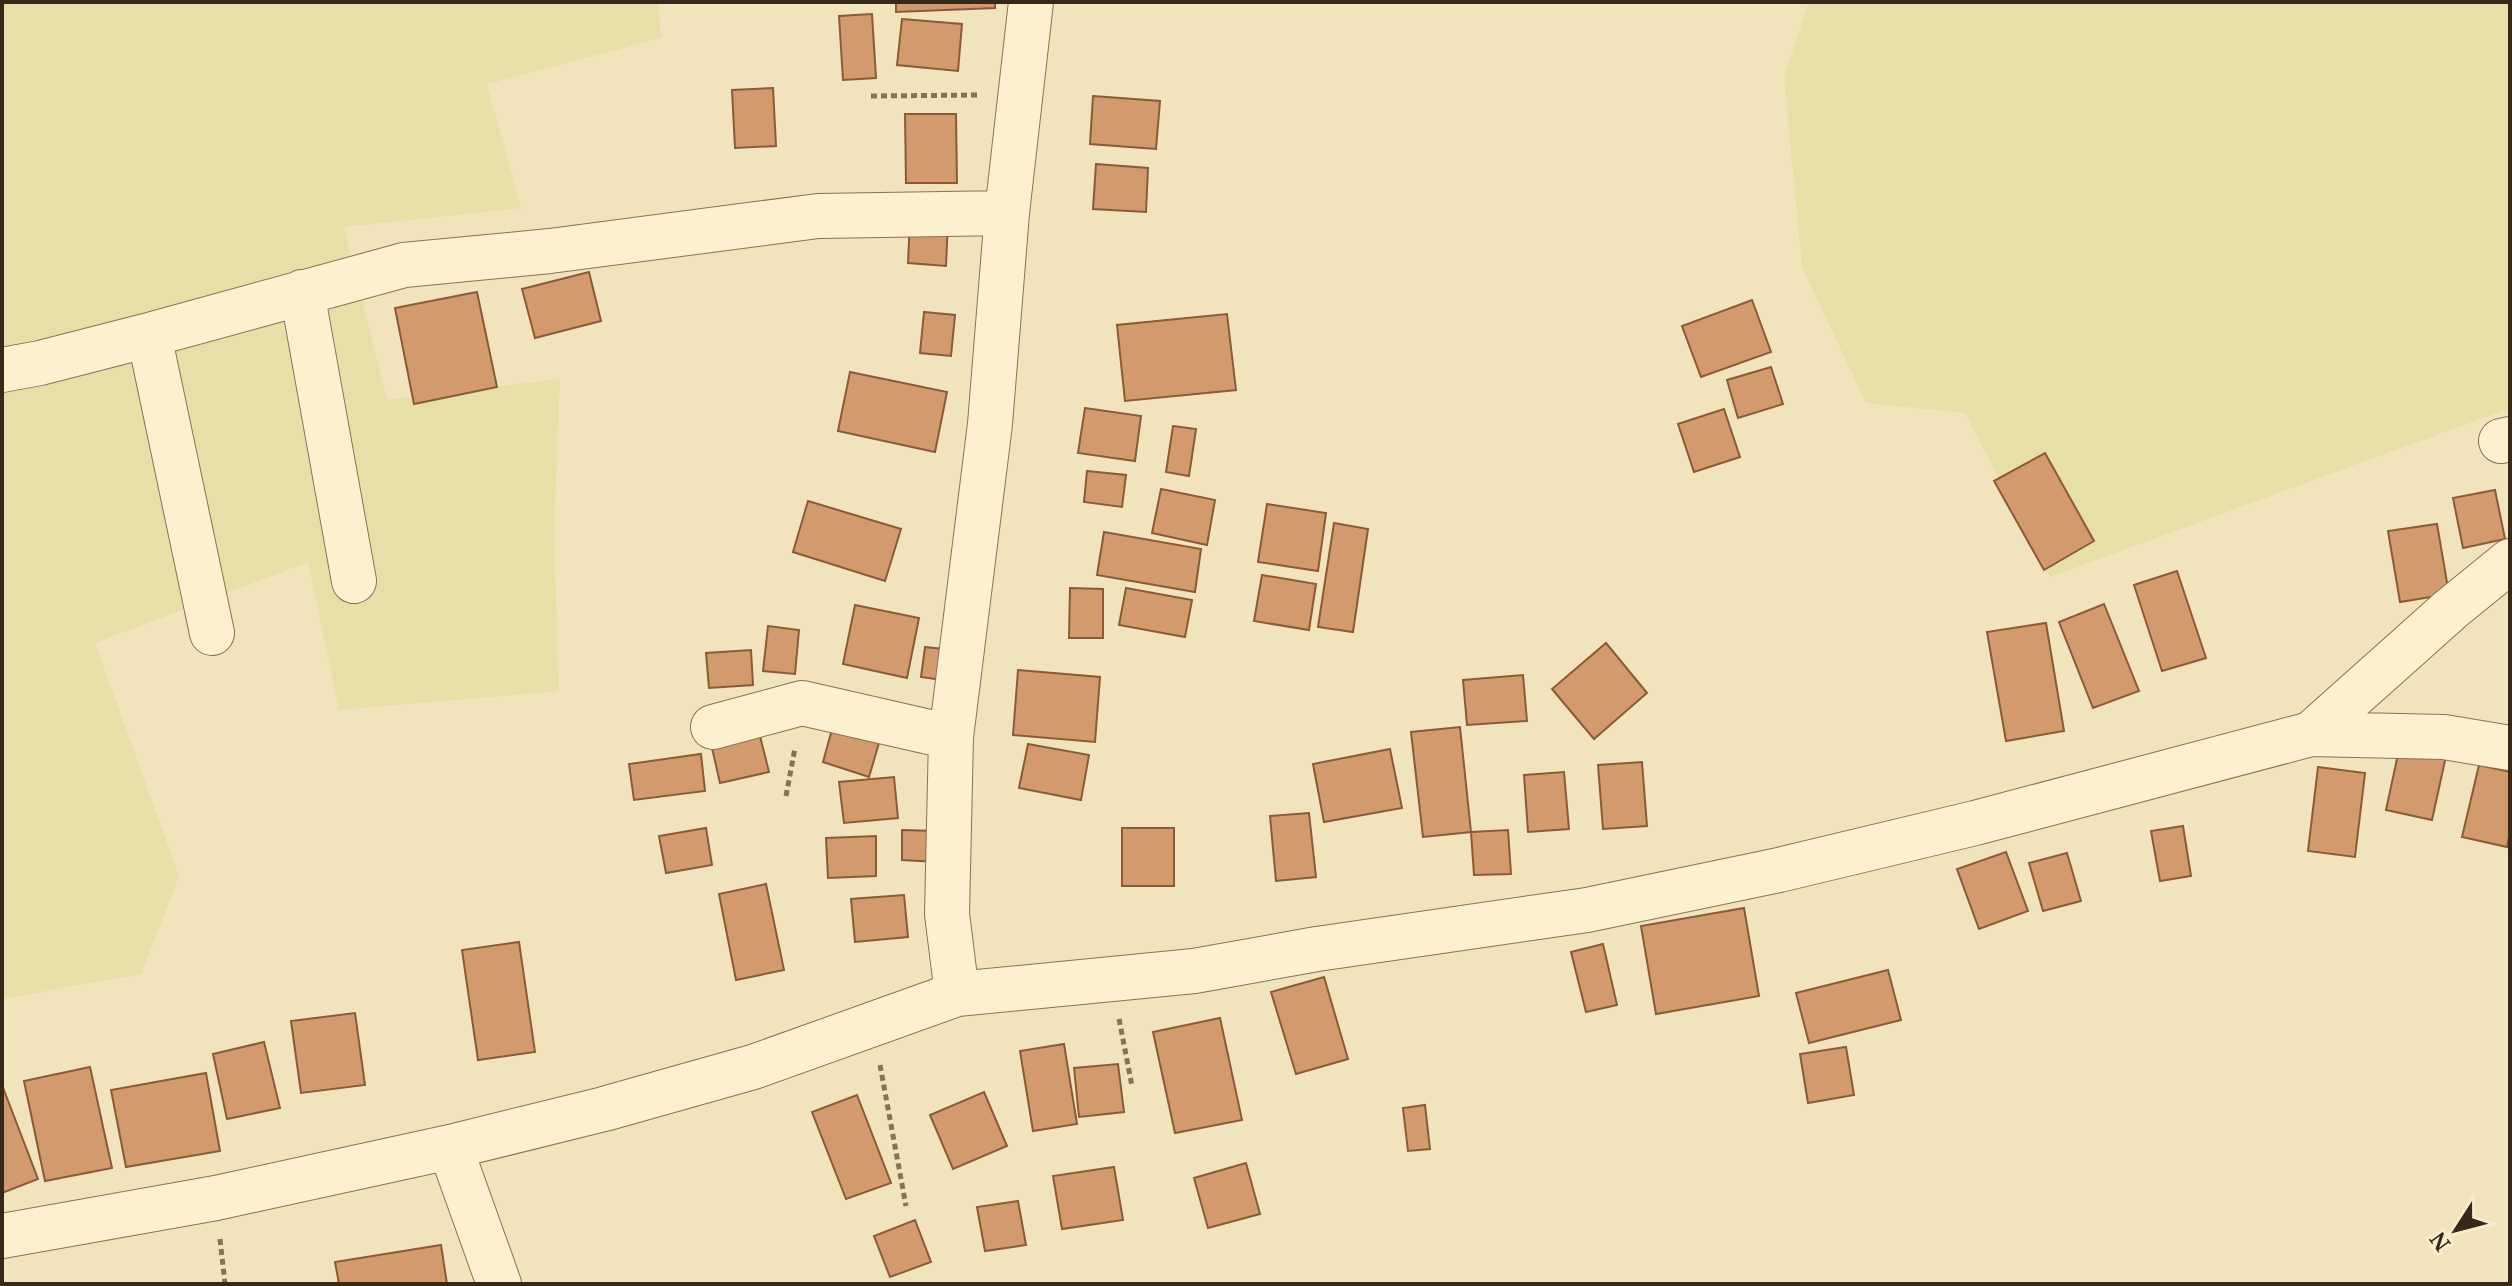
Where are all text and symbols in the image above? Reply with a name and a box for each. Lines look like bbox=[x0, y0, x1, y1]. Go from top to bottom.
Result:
north arrow bbox=[2416, 1190, 2496, 1270]
text: N bbox=[2422, 1227, 2456, 1258]

